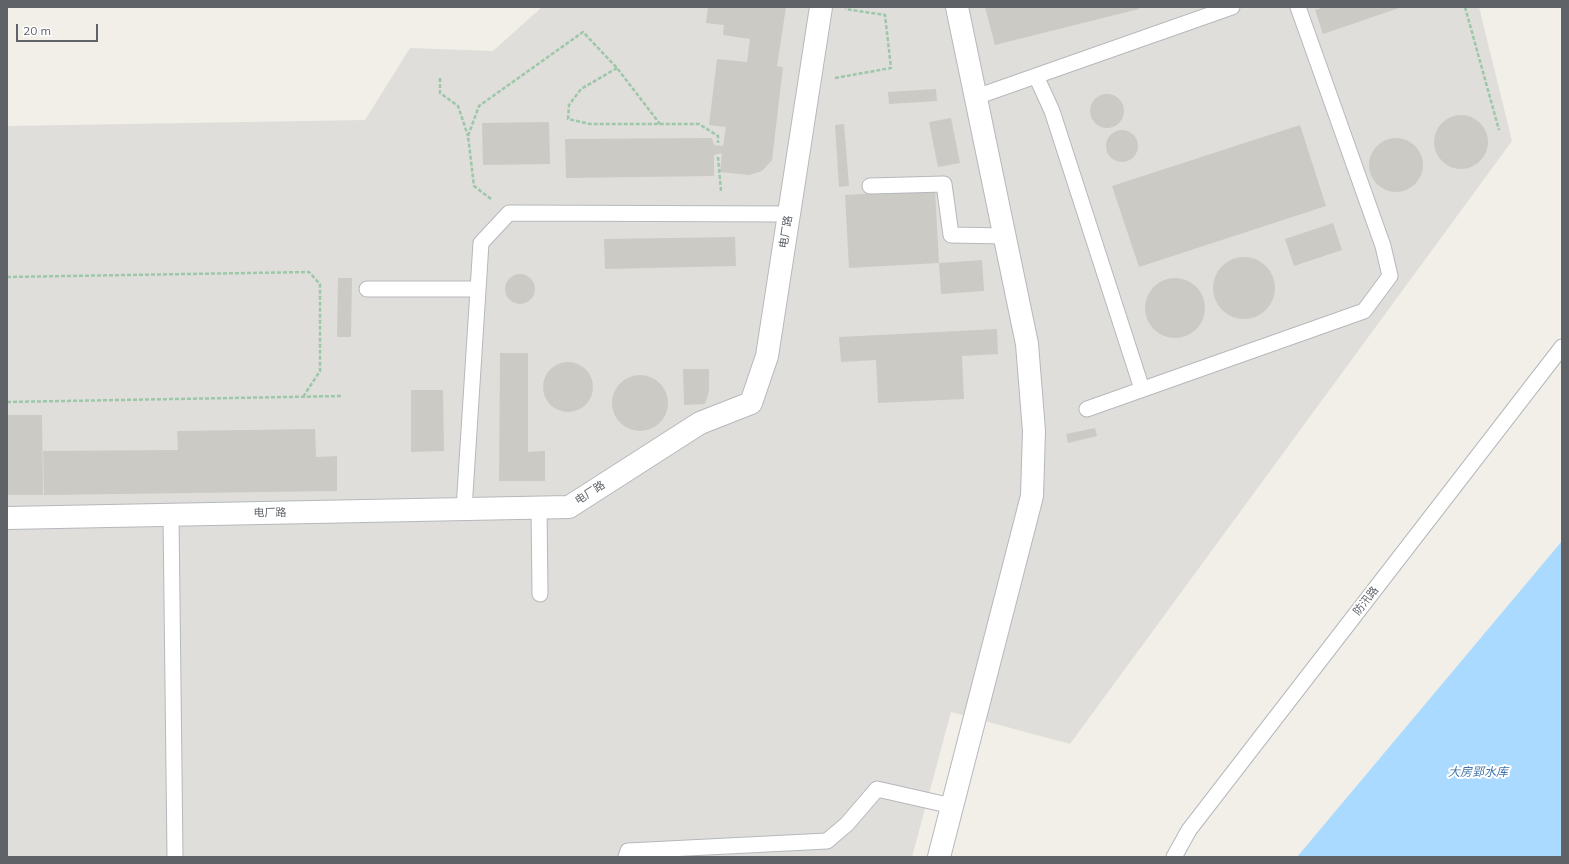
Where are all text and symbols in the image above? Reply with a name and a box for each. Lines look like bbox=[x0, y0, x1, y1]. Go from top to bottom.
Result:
scale bar bbox=[18, 16, 100, 42]
text: 20 m bbox=[23, 23, 51, 38]
street label: 电厂路 bbox=[777, 215, 795, 249]
street label: 电厂路 bbox=[573, 478, 607, 508]
street label: 电厂路 bbox=[253, 506, 287, 520]
street label: 防汛路 bbox=[1351, 584, 1381, 618]
water label: 大房郢水库 bbox=[1448, 765, 1508, 779]

